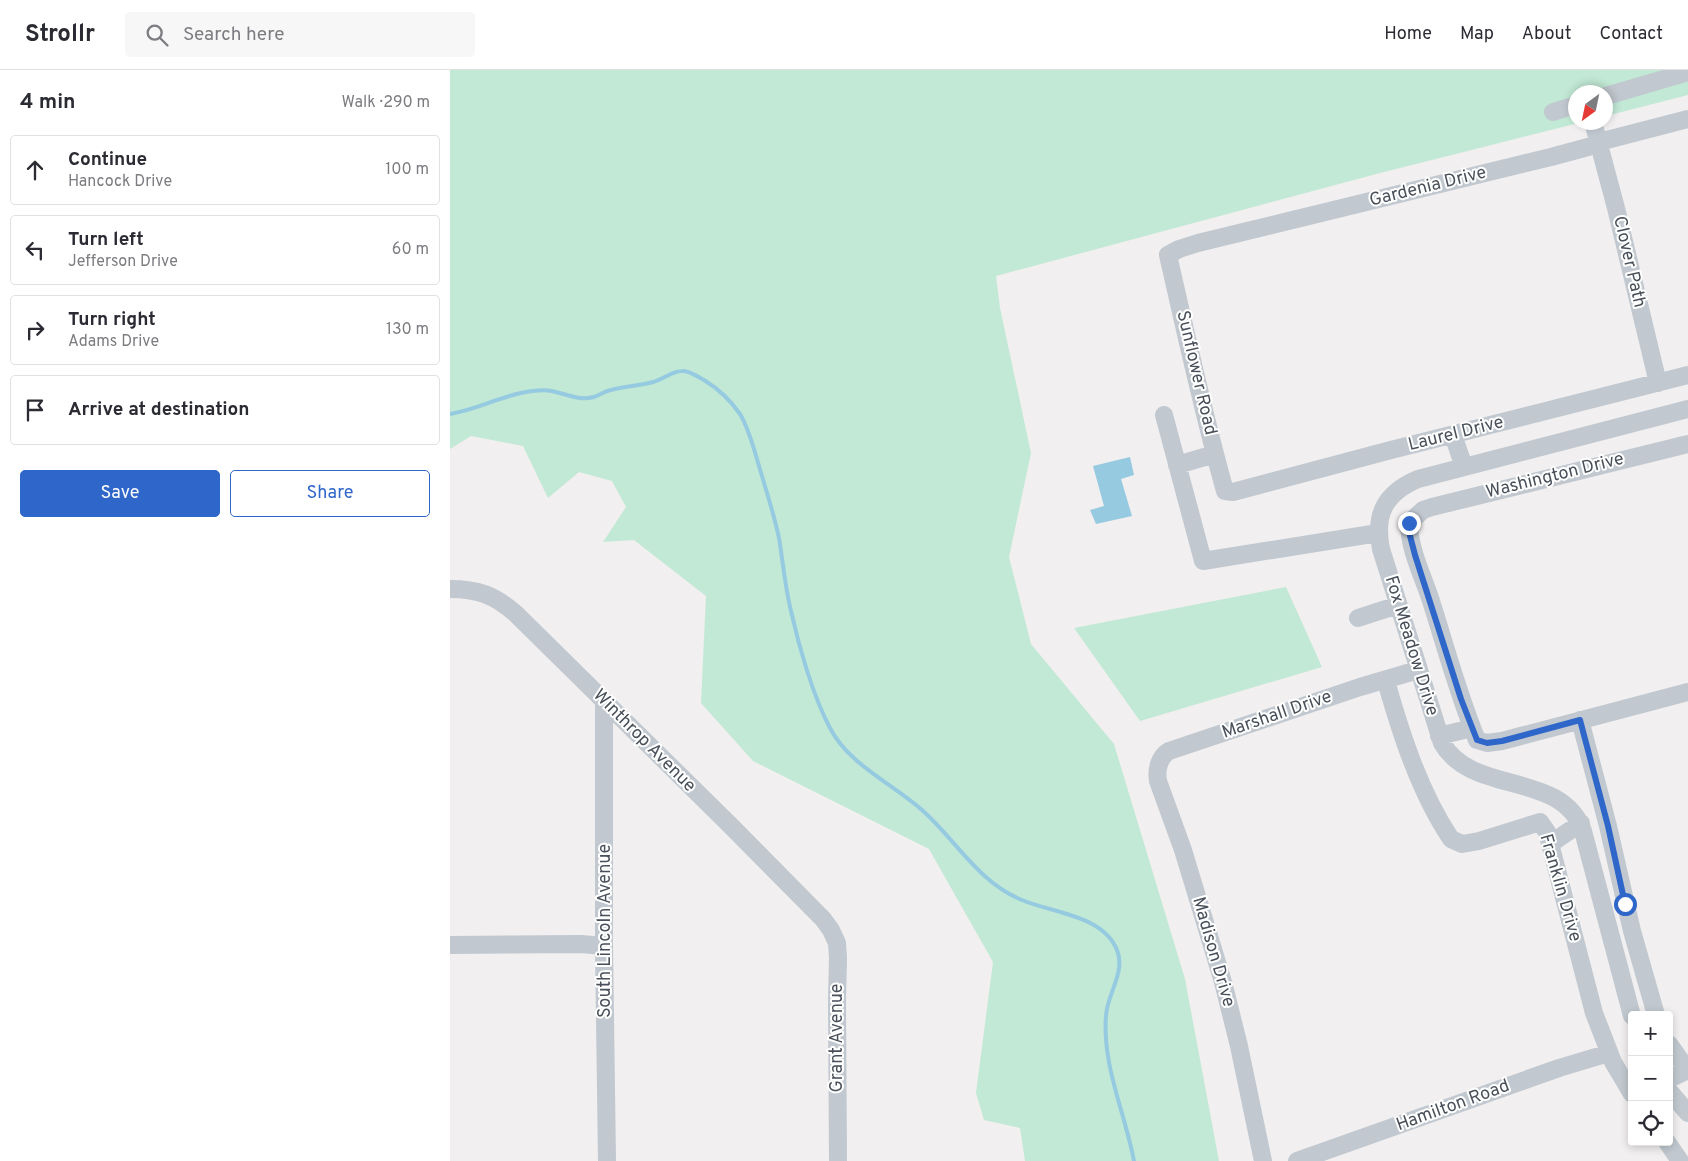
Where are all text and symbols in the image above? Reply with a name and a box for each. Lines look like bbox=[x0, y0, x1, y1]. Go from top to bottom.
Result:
search box bbox=[125, 12, 475, 57]
text: Strollr bbox=[25, 20, 95, 50]
icon: search bbox=[143, 21, 171, 49]
text: Search here bbox=[183, 23, 284, 47]
text: Home bbox=[1384, 23, 1432, 46]
text: Map bbox=[1460, 23, 1494, 46]
text: About bbox=[1522, 23, 1571, 46]
text: Contact bbox=[1599, 23, 1663, 46]
north arrow bbox=[1568, 85, 1613, 130]
text: 4 min bbox=[20, 89, 76, 116]
text: Walk · 290 m bbox=[342, 93, 430, 113]
text: Continue bbox=[68, 148, 147, 172]
icon: ahead bbox=[21, 156, 49, 184]
text: 100 m bbox=[385, 160, 429, 180]
street label: Gardenia Drive bbox=[1367, 161, 1489, 213]
text: Hancock Drive bbox=[68, 172, 172, 192]
street label: Clover Path bbox=[1607, 214, 1651, 310]
text: Turn left bbox=[68, 228, 144, 252]
icon: left bbox=[21, 236, 49, 264]
text: 60 m bbox=[392, 240, 429, 260]
text: Jefferson Drive bbox=[68, 252, 178, 272]
text: Turn right bbox=[68, 308, 156, 332]
street label: Sunflower Road bbox=[1170, 308, 1222, 438]
icon: right bbox=[21, 316, 49, 344]
text: 130 m bbox=[386, 320, 429, 340]
text: Adams Drive bbox=[68, 332, 159, 352]
icon: arrive bbox=[21, 396, 49, 424]
text: Arrive at destination bbox=[68, 398, 249, 422]
street label: Laurel Drive bbox=[1406, 411, 1506, 457]
street label: Washington Drive bbox=[1484, 448, 1626, 504]
button: Save bbox=[20, 470, 220, 517]
button: Share bbox=[230, 470, 430, 517]
route end bbox=[1398, 512, 1421, 535]
street label: Fox Meadow Drive bbox=[1379, 573, 1443, 719]
street label: Winthrop Avenue bbox=[588, 685, 700, 797]
street label: Marshall Drive bbox=[1219, 685, 1335, 745]
street label: Franklin Drive bbox=[1534, 831, 1586, 945]
street label: South Lincoln Avenue bbox=[594, 844, 617, 1018]
route start bbox=[1614, 893, 1637, 916]
street label: Madison Drive bbox=[1186, 894, 1240, 1010]
street label: Grant Avenue bbox=[826, 983, 849, 1093]
map controls bbox=[1628, 1011, 1673, 1146]
button: + bbox=[1628, 1011, 1673, 1056]
button: − bbox=[1628, 1056, 1673, 1101]
street label: Hamilton Road bbox=[1393, 1075, 1513, 1137]
button: locate bbox=[1628, 1101, 1673, 1146]

